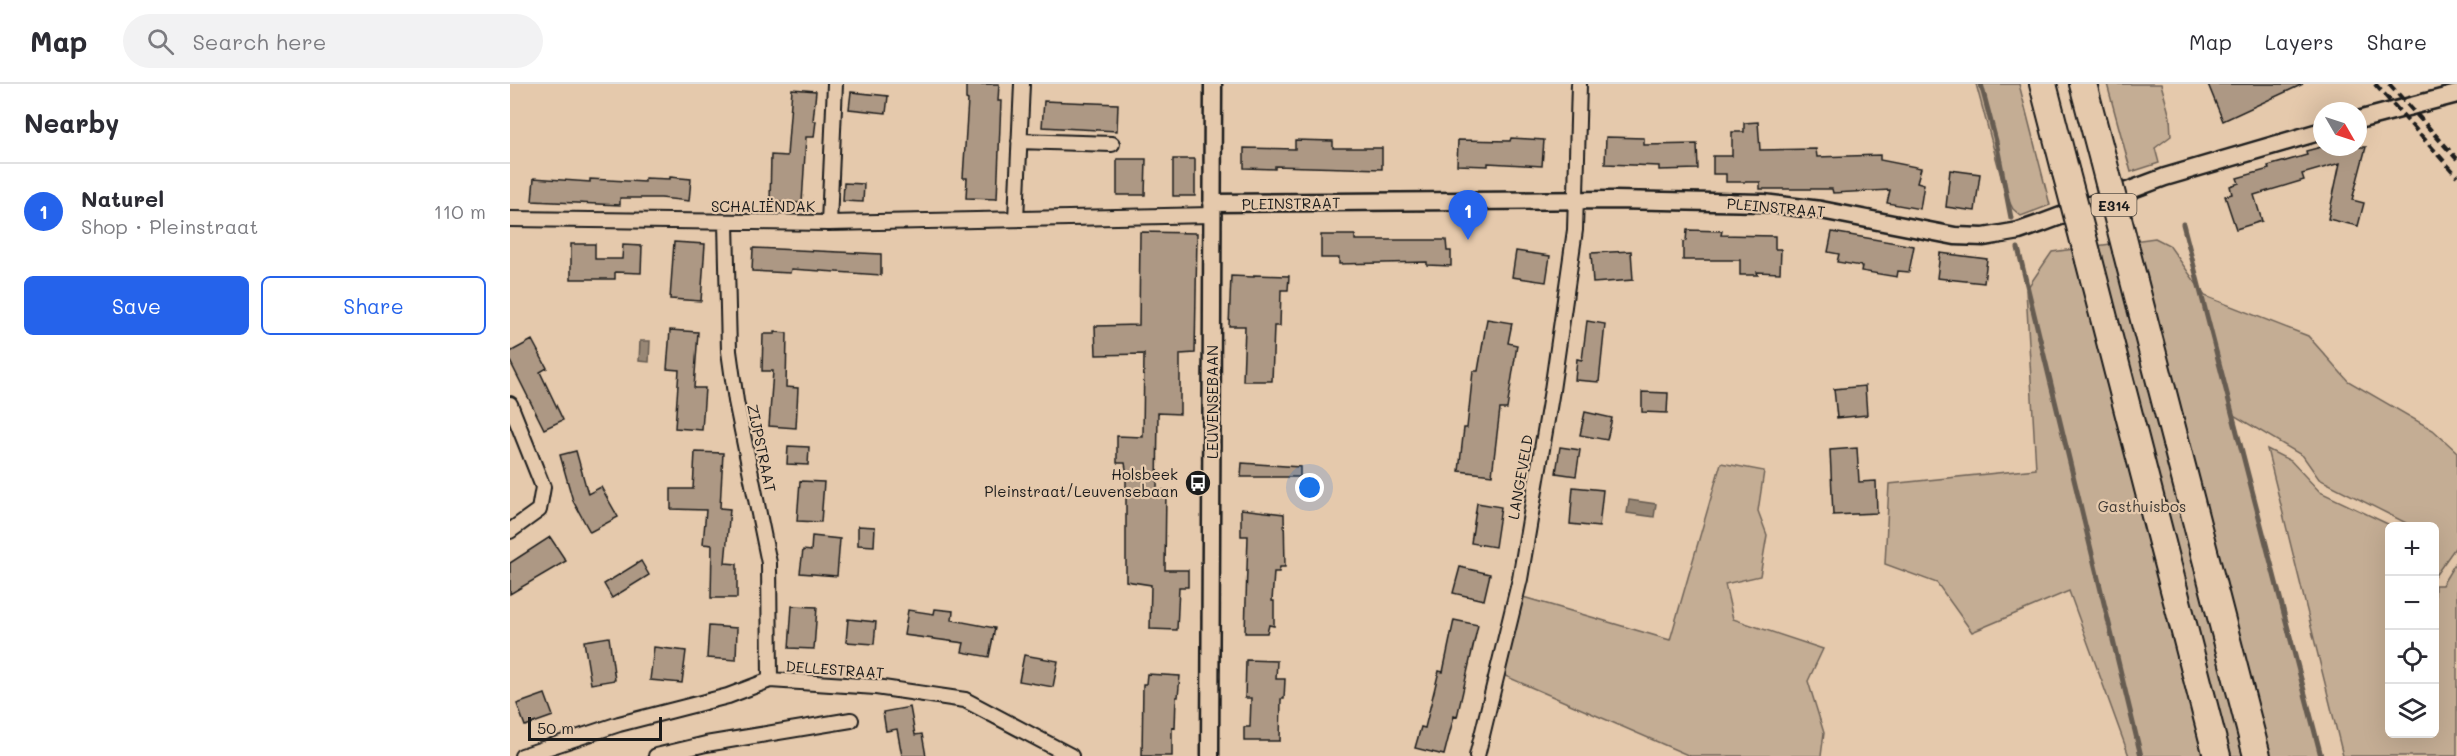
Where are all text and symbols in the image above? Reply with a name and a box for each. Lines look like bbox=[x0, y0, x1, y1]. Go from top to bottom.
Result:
search box bbox=[123, 14, 543, 68]
text: Map bbox=[30, 23, 87, 59]
icon: search bbox=[144, 25, 177, 58]
text: Search here bbox=[192, 27, 326, 56]
text: Map bbox=[2189, 28, 2232, 55]
text: Layers bbox=[2265, 28, 2334, 55]
text: Share bbox=[2367, 28, 2427, 55]
north arrow bbox=[2313, 102, 2367, 156]
text: Nearby bbox=[24, 106, 119, 140]
text: Naturel bbox=[81, 184, 164, 213]
pin: 1 bbox=[1448, 190, 1488, 240]
street label: PLEINSTRAAT bbox=[1241, 192, 1341, 214]
street label: PLEINSTRAAT bbox=[1726, 193, 1826, 221]
road number: E314 bbox=[2092, 194, 2136, 216]
street label: SCHALIËNDAK bbox=[711, 196, 815, 216]
text: 1 bbox=[39, 198, 48, 224]
text: 110 m bbox=[433, 198, 486, 224]
text: Shop · Pleinstraat bbox=[81, 213, 258, 239]
button: Save bbox=[24, 276, 249, 335]
button: Share bbox=[261, 276, 486, 335]
street label: LEUVENSEBAAN bbox=[1202, 345, 1222, 459]
street label: ZIJPSTRAAT bbox=[743, 402, 781, 494]
street label: LANGEVELD bbox=[1503, 433, 1537, 521]
place label: Holsbeek Pleinstraat/Leuvensebaan bbox=[984, 464, 1178, 501]
bus stop icon: Holsbeek Pleinstraat/Leuvensebaan bbox=[1183, 468, 1213, 498]
your location bbox=[1295, 473, 1324, 502]
park label: Gasthuisbos bbox=[2098, 496, 2186, 516]
map controls bbox=[2385, 522, 2439, 738]
button: + bbox=[2385, 522, 2439, 576]
button: − bbox=[2385, 576, 2439, 630]
button: locate bbox=[2385, 630, 2439, 684]
street label: DELLESTRAAT bbox=[785, 656, 885, 682]
button: layers bbox=[2385, 684, 2439, 738]
scale bar bbox=[528, 714, 662, 742]
text: 50 m bbox=[537, 717, 574, 738]

